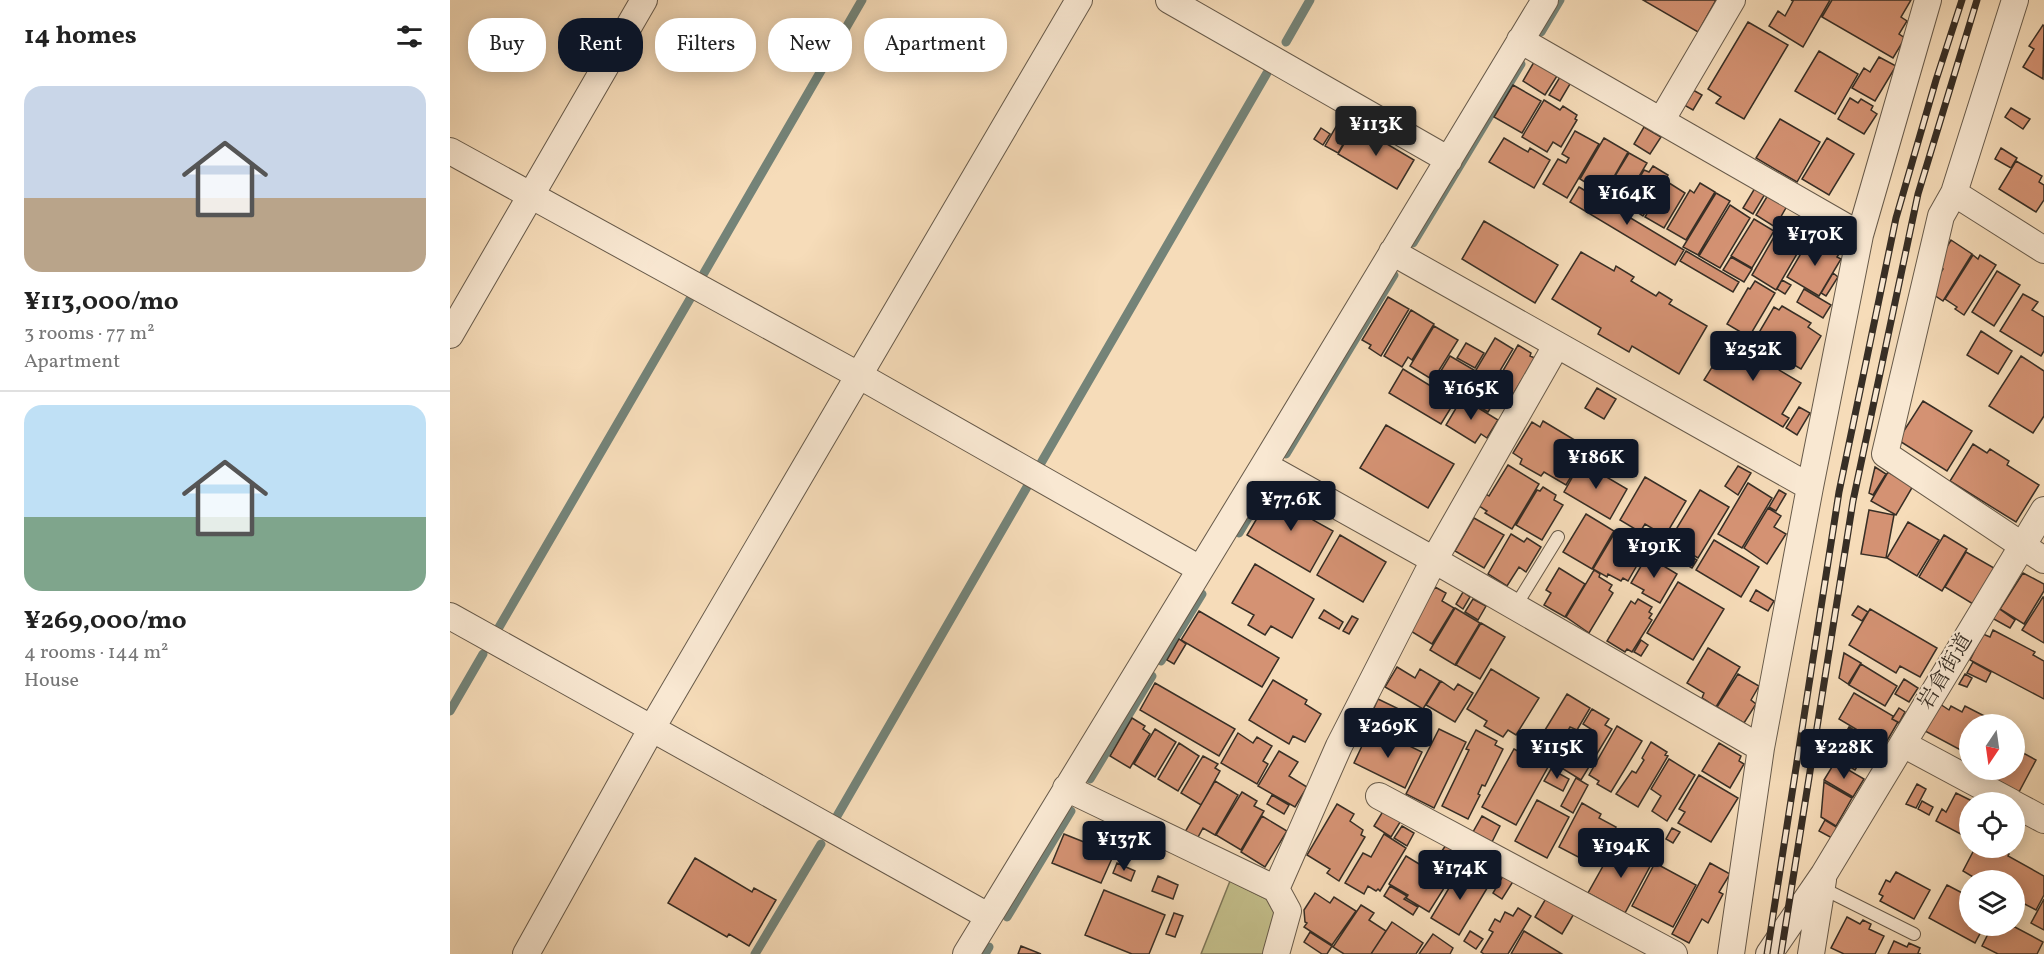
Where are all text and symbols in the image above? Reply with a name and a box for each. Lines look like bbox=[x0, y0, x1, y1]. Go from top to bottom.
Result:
text: 14 homes bbox=[24, 18, 137, 54]
chip: Buy bbox=[468, 18, 546, 72]
chip: Rent bbox=[558, 18, 643, 72]
chip: Filters bbox=[655, 18, 756, 72]
chip: New bbox=[768, 18, 852, 72]
chip: Apartment bbox=[864, 18, 1007, 72]
icon: filters bbox=[393, 20, 426, 53]
pin: ¥113K bbox=[1334, 106, 1418, 157]
text: ¥113K bbox=[1349, 111, 1403, 139]
icon: home bbox=[171, 125, 279, 233]
pin: ¥164K bbox=[1585, 175, 1669, 226]
text: ¥164K bbox=[1598, 180, 1656, 208]
pin: ¥170K bbox=[1773, 216, 1857, 267]
text: ¥170K bbox=[1787, 221, 1843, 249]
text: ¥113,000/mo bbox=[24, 284, 179, 320]
text: 3 rooms · 77 m² bbox=[24, 320, 155, 348]
pin: ¥252K bbox=[1711, 331, 1795, 382]
text: ¥252K bbox=[1724, 336, 1782, 364]
text: Apartment bbox=[24, 348, 120, 376]
pin: ¥165K bbox=[1429, 370, 1513, 421]
text: ¥165K bbox=[1443, 375, 1499, 403]
pin: ¥186K bbox=[1554, 439, 1638, 490]
icon: home bbox=[171, 444, 279, 552]
text: ¥186K bbox=[1567, 444, 1625, 472]
pin: ¥77.6K bbox=[1242, 481, 1340, 532]
text: ¥77.6K bbox=[1261, 486, 1321, 514]
pin: ¥191K bbox=[1612, 528, 1696, 579]
text: ¥191K bbox=[1627, 533, 1681, 561]
text: ¥269,000/mo bbox=[24, 603, 187, 639]
street label: 岩倉街道 bbox=[1912, 629, 1980, 715]
text: 4 rooms · 144 m² bbox=[24, 639, 169, 667]
text: House bbox=[24, 667, 79, 695]
pin: ¥269K bbox=[1346, 708, 1430, 759]
text: ¥269K bbox=[1358, 713, 1418, 741]
north arrow bbox=[1959, 714, 2025, 780]
map controls bbox=[1959, 714, 2025, 936]
pin: ¥115K bbox=[1515, 729, 1599, 780]
pin: ¥228K bbox=[1802, 729, 1886, 780]
text: ¥115K bbox=[1531, 734, 1583, 762]
text: ¥228K bbox=[1815, 734, 1873, 762]
button: locate bbox=[1959, 792, 2025, 858]
pin: ¥137K bbox=[1082, 821, 1166, 872]
text: ¥137K bbox=[1097, 826, 1151, 854]
pin: ¥194K bbox=[1579, 828, 1663, 879]
text: ¥194K bbox=[1592, 833, 1650, 861]
pin: ¥174K bbox=[1418, 850, 1502, 901]
text: ¥174K bbox=[1432, 855, 1488, 883]
button: layers bbox=[1959, 870, 2025, 936]

